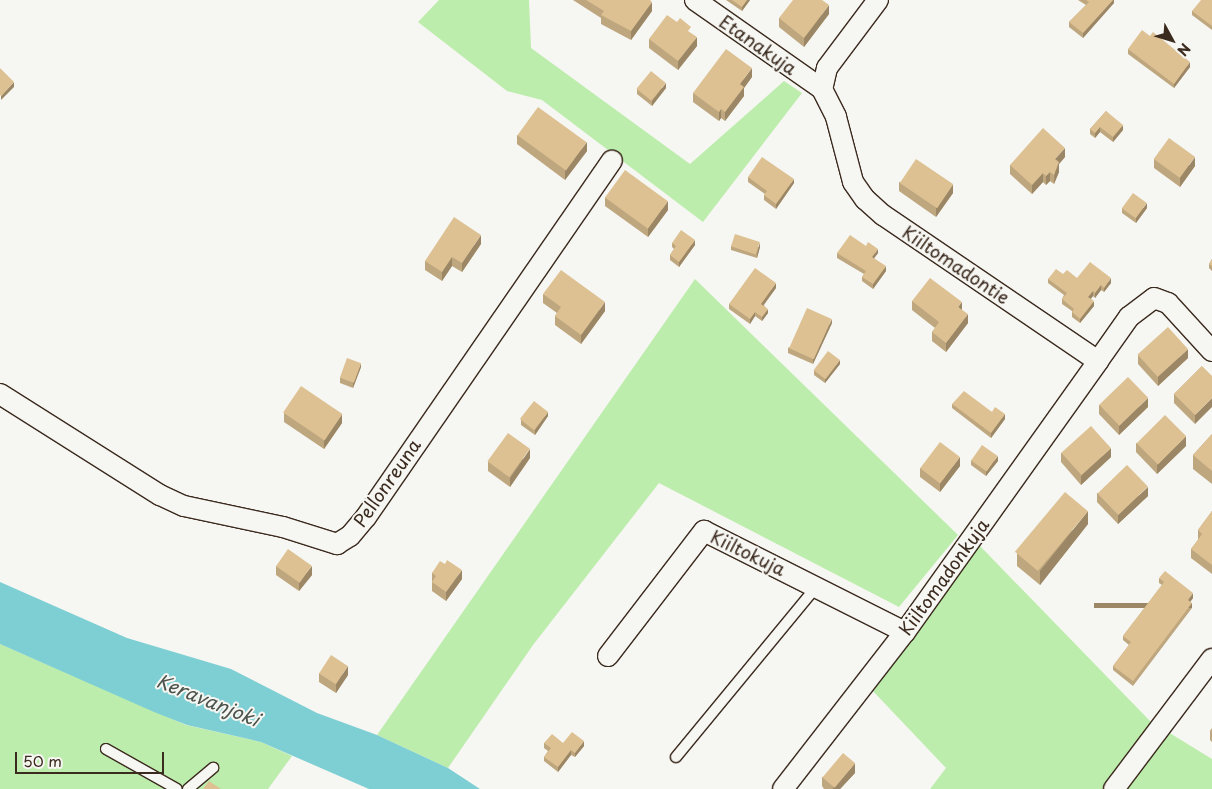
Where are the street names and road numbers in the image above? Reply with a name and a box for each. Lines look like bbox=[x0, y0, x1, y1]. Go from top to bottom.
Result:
street label: Etanakuja bbox=[715, 11, 801, 79]
street label: Kiiltomadontie bbox=[898, 221, 1014, 309]
street label: Pellonreuna bbox=[349, 435, 425, 531]
street label: Kiiltomadonkuja bbox=[894, 515, 994, 639]
street label: Kiiltokuja bbox=[707, 526, 789, 580]

